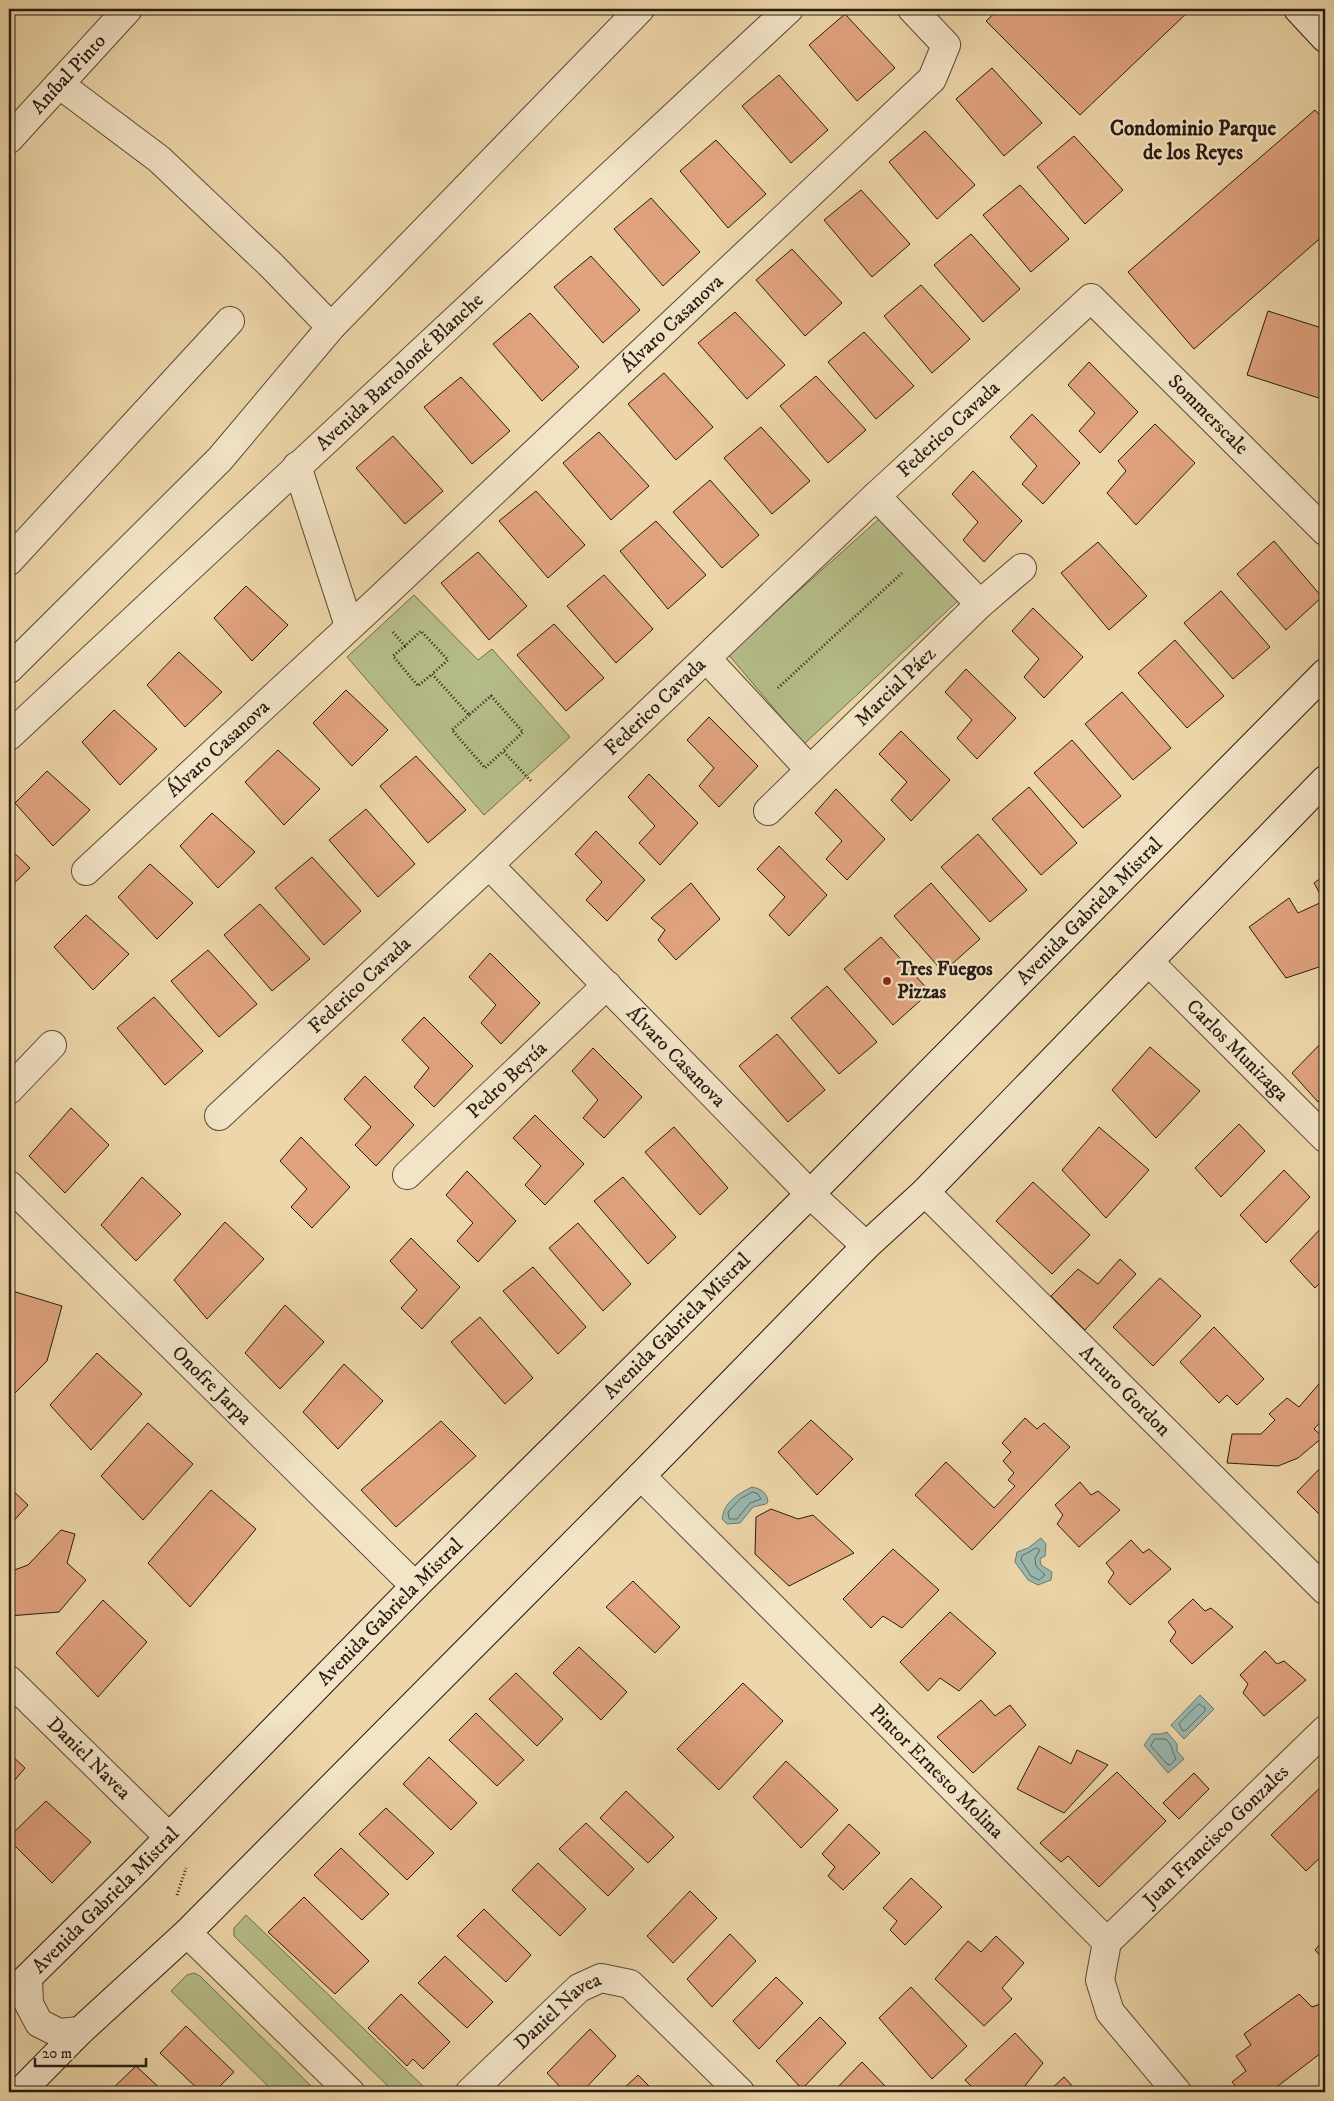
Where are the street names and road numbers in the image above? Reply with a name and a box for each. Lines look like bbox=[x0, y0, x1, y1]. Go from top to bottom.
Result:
street label: Aníbal Pinto bbox=[26, 29, 111, 119]
street label: Álvaro Casanova bbox=[615, 269, 729, 378]
street label: Avenida Bartolomé Blanche bbox=[310, 288, 489, 456]
street label: Sommerscale bbox=[1162, 369, 1254, 460]
street label: Federico Cavada bbox=[892, 375, 1006, 483]
street label: Marcial Páez bbox=[849, 641, 941, 732]
street label: Federico Cavada bbox=[599, 652, 711, 761]
street label: Álvaro Casanova bbox=[161, 694, 275, 803]
street label: Avenida Gabriela Mistral bbox=[1011, 832, 1168, 990]
street label: Federico Cavada bbox=[303, 931, 417, 1039]
street label: Carlos Munizaga bbox=[1181, 994, 1294, 1107]
street label: Álvaro Casanova bbox=[621, 1000, 731, 1113]
street label: Pedro Beytía bbox=[462, 1036, 553, 1124]
street label: Avenida Gabriela Mistral bbox=[598, 1248, 756, 1405]
street label: Onofre Jarpa bbox=[166, 1340, 257, 1431]
street label: Arturo Gordon bbox=[1074, 1340, 1176, 1442]
street label: Avenida Gabriela Mistral bbox=[312, 1533, 468, 1691]
street label: Pintor Ernesto Molina bbox=[864, 1699, 1009, 1844]
street label: Daniel Navea bbox=[42, 1712, 136, 1805]
street label: Juan Francisco Gonzales bbox=[1136, 1759, 1294, 1914]
street label: Avenida Gabriela Mistral bbox=[27, 1822, 185, 1979]
street label: Daniel Navea bbox=[509, 1967, 606, 2055]

